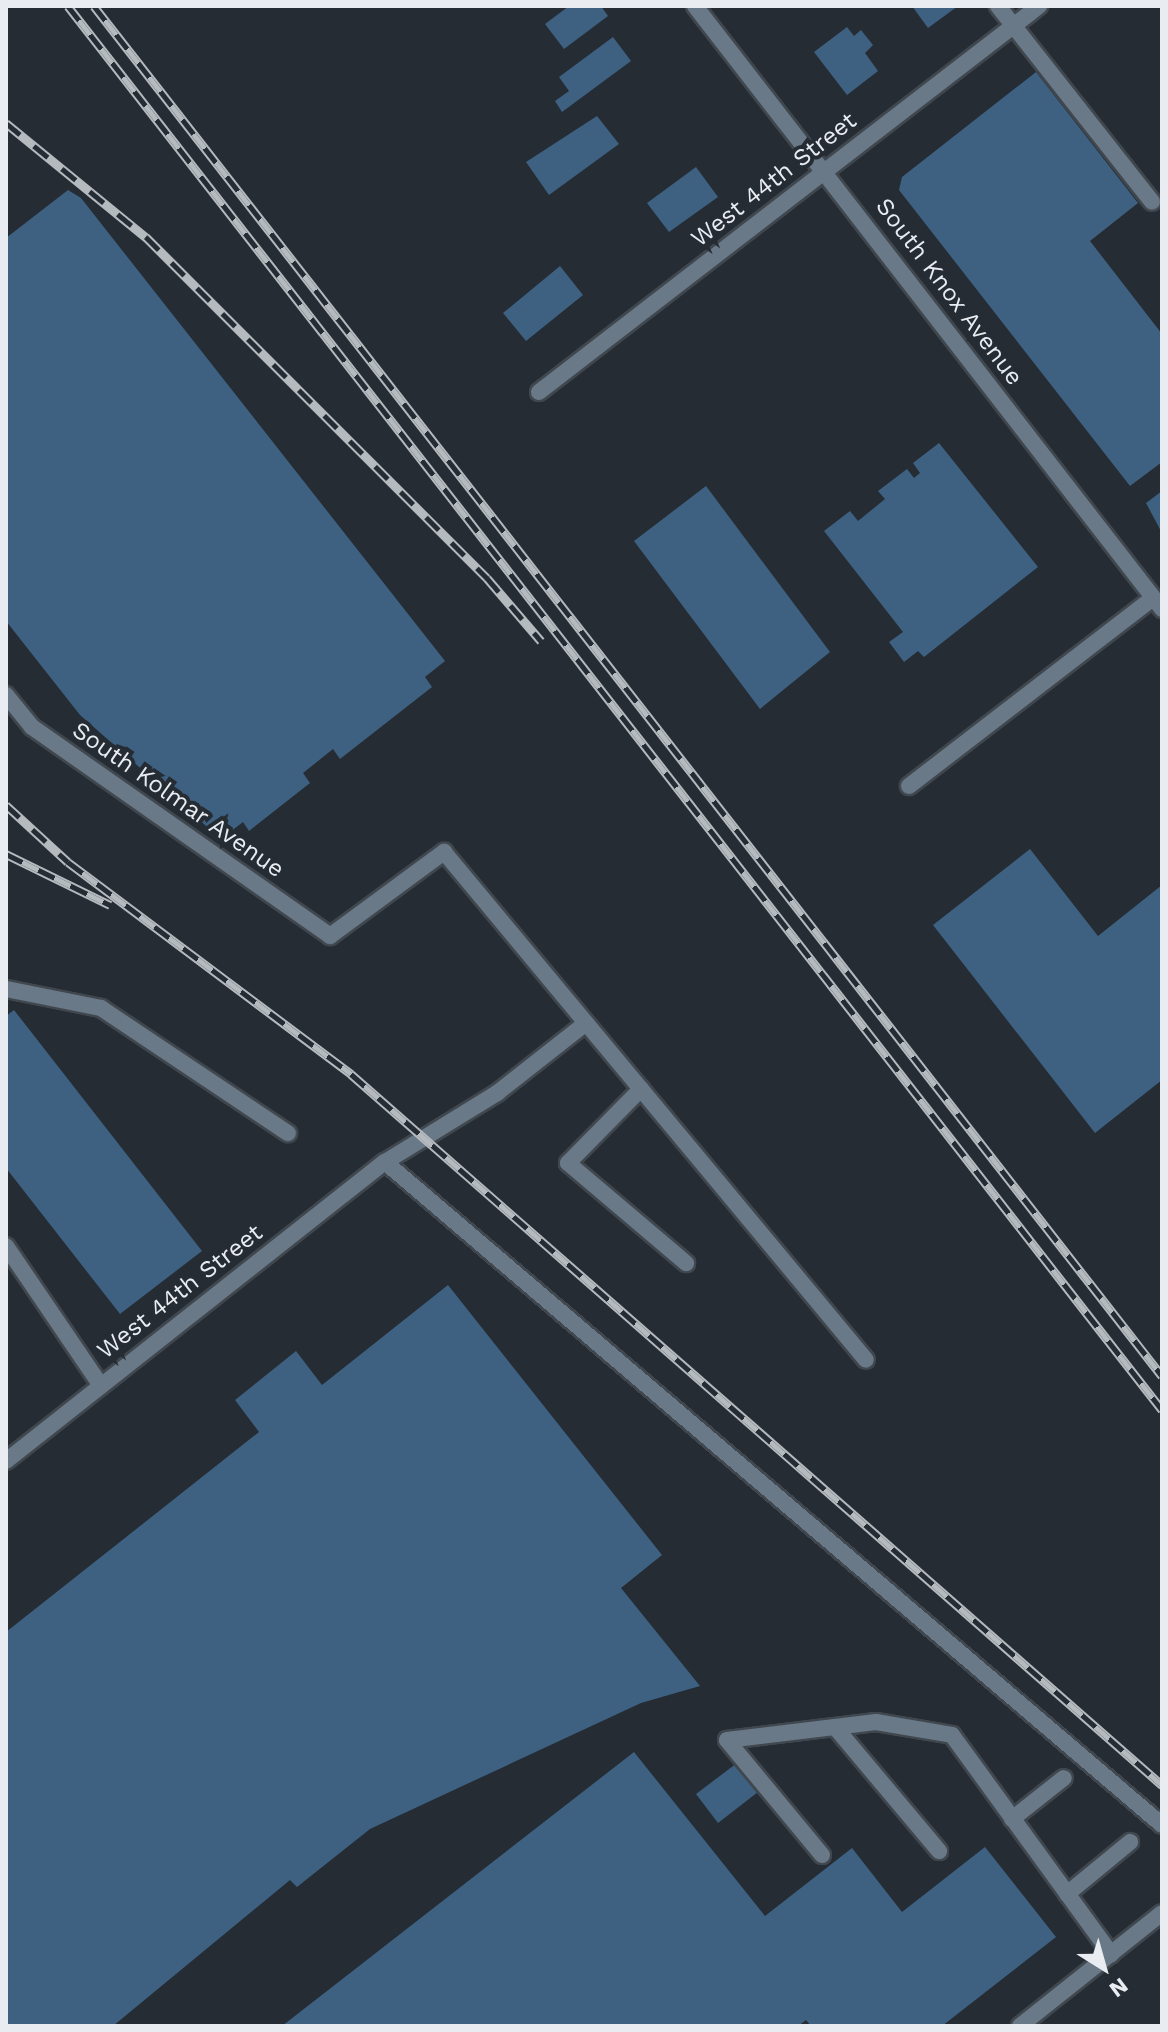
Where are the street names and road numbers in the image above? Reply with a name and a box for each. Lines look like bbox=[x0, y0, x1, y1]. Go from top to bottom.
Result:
street label: West 44th Street bbox=[686, 107, 862, 253]
street label: South Knox Avenue bbox=[869, 192, 1029, 392]
street label: South Kolmar Avenue bbox=[66, 716, 290, 884]
street label: West 44th Street bbox=[92, 1219, 268, 1365]

